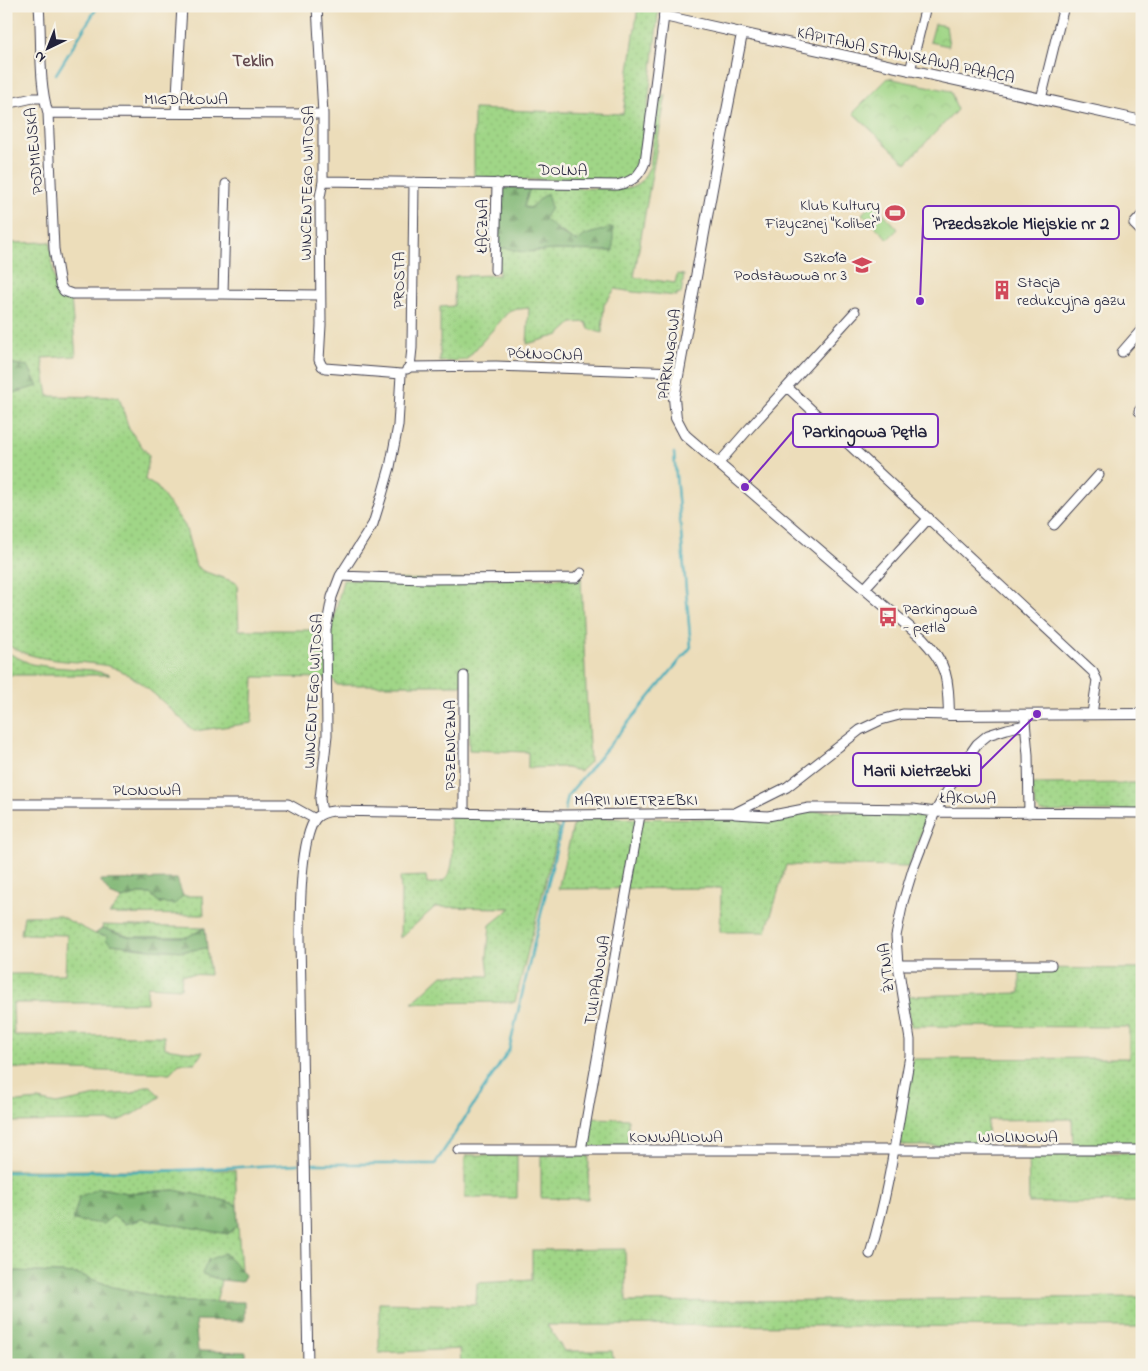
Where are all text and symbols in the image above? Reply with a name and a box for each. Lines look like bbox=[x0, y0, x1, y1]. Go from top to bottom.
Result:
street label: KAPITANA STANISŁAWA PAŁACA bbox=[794, 21, 1017, 91]
north arrow bbox=[22, 22, 72, 72]
text: N bbox=[30, 46, 51, 67]
district label: Teklin bbox=[232, 49, 274, 75]
street label: MIGDAŁOWA bbox=[144, 88, 228, 112]
street label: WINCENTEGO WITOSA bbox=[295, 105, 321, 261]
street label: PODMIEJSKA bbox=[19, 106, 51, 195]
street label: DOLNA bbox=[537, 159, 588, 183]
place label: Klub Kultury Fizycznej "Koliber" bbox=[764, 194, 880, 236]
street label: ŁĄCZNA bbox=[471, 199, 495, 254]
sports icon: Klub Kultury Fizycznej "Koliber" bbox=[884, 202, 906, 224]
callout: Przedszkole Miejskie nr 2 bbox=[923, 206, 1119, 239]
text: Przedszkole Miejskie nr 2 bbox=[933, 212, 1109, 238]
place label: Szkoła Podstawowa nr 3 bbox=[734, 246, 847, 288]
street label: PROSTA bbox=[388, 251, 412, 309]
school or university icon: Szkoła Podstawowa nr 3 bbox=[851, 254, 873, 276]
place label: Stacja redukcyjna gazu bbox=[1017, 271, 1126, 313]
building icon: Stacja redukcyjna gazu bbox=[991, 279, 1013, 301]
street label: PARKINGOWA bbox=[652, 307, 688, 401]
street label: PÓŁNOCNA bbox=[507, 342, 583, 368]
callout: Parkingowa Pętla bbox=[793, 414, 938, 447]
text: Parkingowa Pętla bbox=[803, 420, 927, 447]
place label: Parkingowa - pętla bbox=[903, 598, 977, 640]
bus stop icon: Parkingowa - pętla bbox=[877, 606, 899, 628]
street label: WINCENTEGO WITOSA bbox=[298, 613, 330, 769]
street label: PSZENICZNA bbox=[439, 700, 463, 790]
callout: Marii Nietrzebki bbox=[853, 753, 981, 786]
text: Marii Nietrzebki bbox=[863, 759, 971, 785]
street label: PLONOWA bbox=[113, 779, 181, 803]
street label: ŁĄKOWA bbox=[939, 786, 996, 811]
street label: MARII NIETRZEBKI bbox=[574, 789, 698, 813]
street label: TULIPANOWA bbox=[578, 933, 618, 1027]
street label: ŻYTNIA bbox=[872, 942, 902, 994]
street label: KONWALIOWA bbox=[629, 1126, 723, 1150]
street label: WIOLINOWA bbox=[978, 1126, 1058, 1150]

